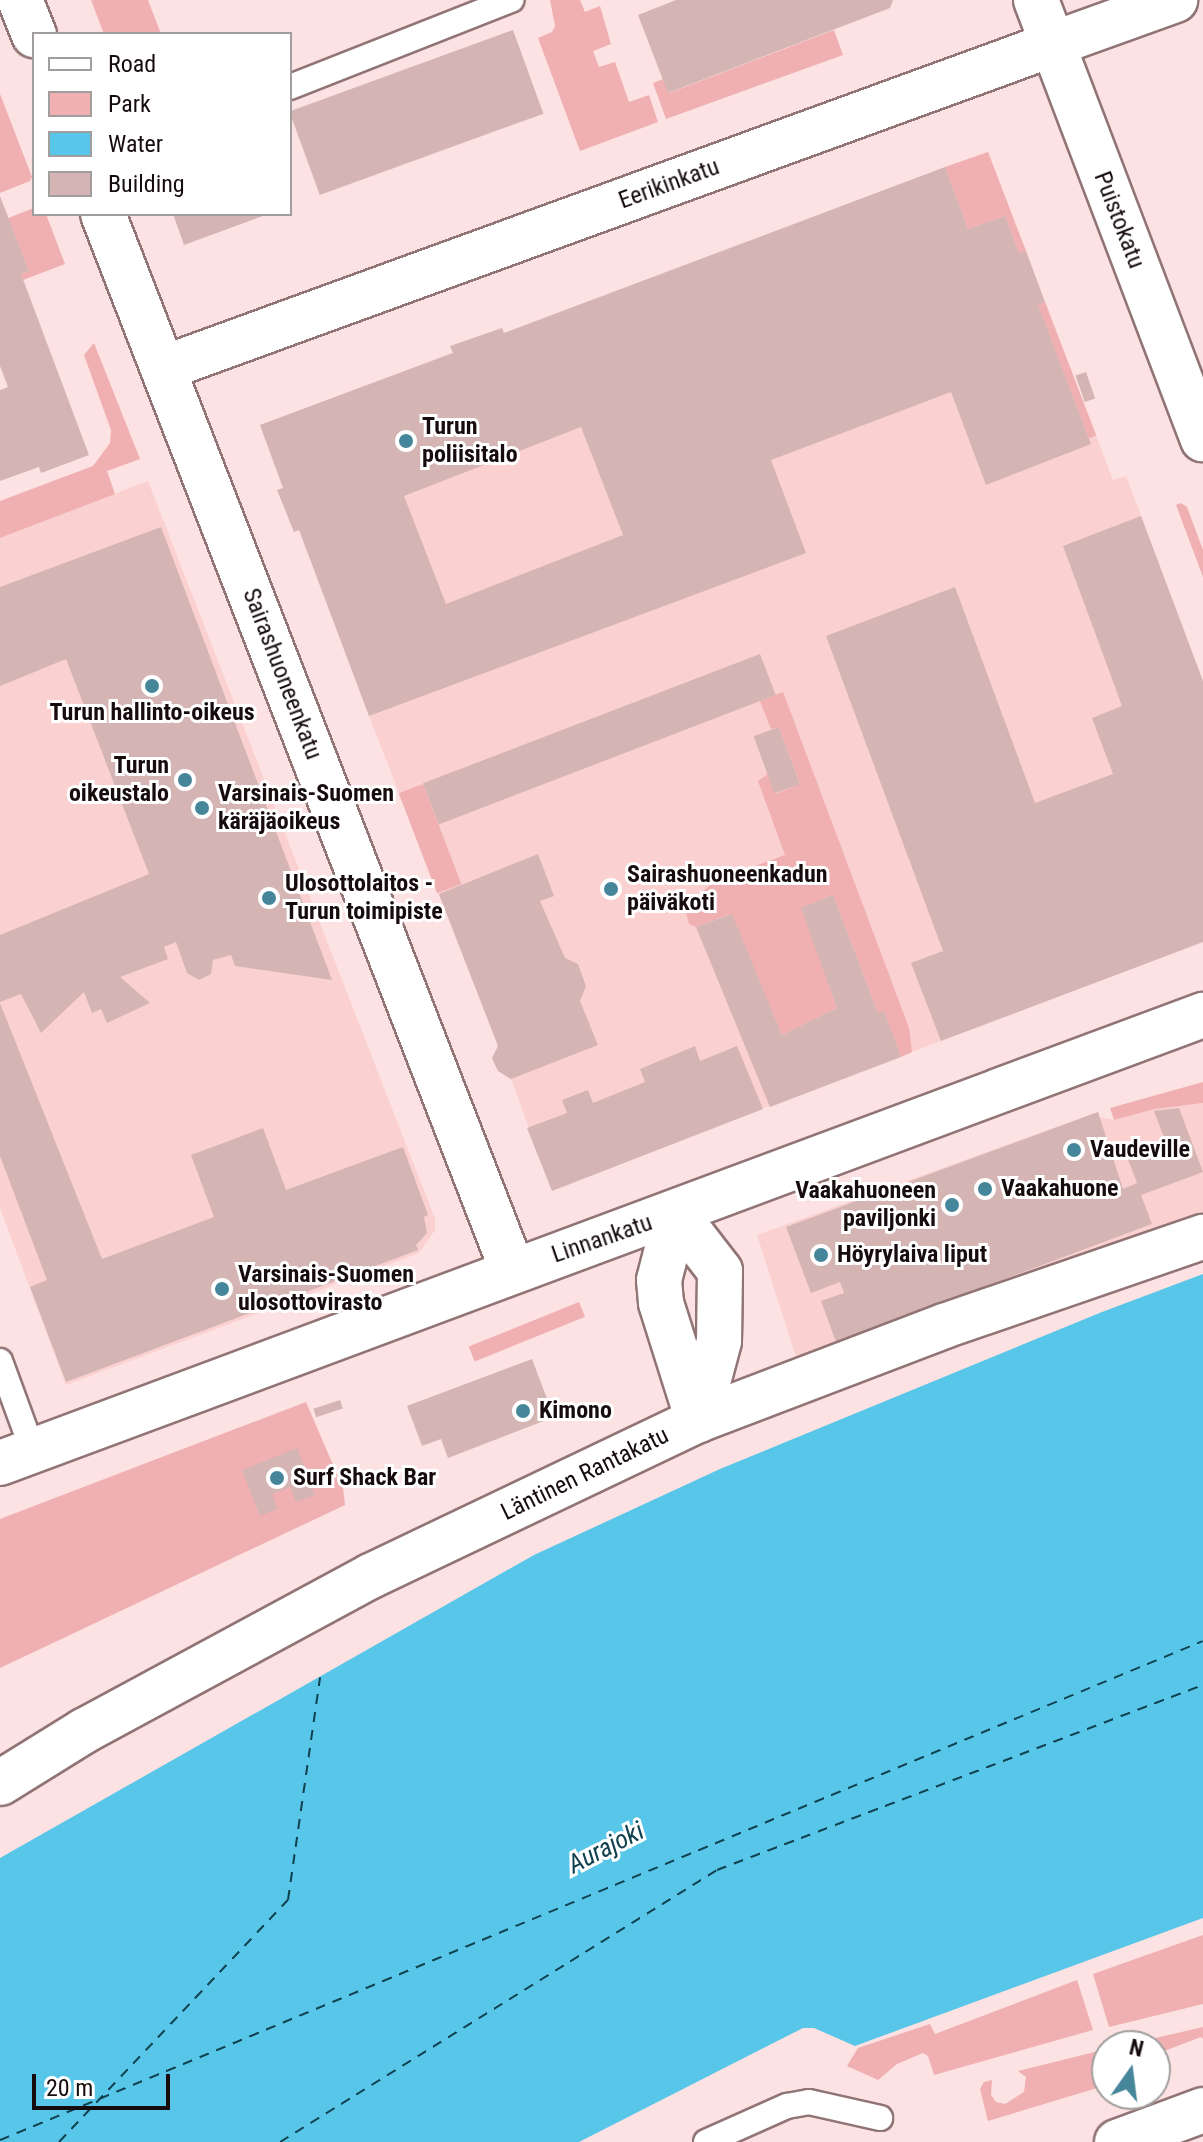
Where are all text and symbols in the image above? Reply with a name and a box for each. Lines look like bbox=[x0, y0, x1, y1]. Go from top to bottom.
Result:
legend bbox=[32, 32, 292, 216]
text: Road bbox=[108, 50, 156, 78]
text: Park bbox=[108, 90, 151, 118]
text: Water bbox=[108, 130, 163, 158]
street label: Eerikinkatu bbox=[615, 153, 723, 215]
street label: Puistokatu bbox=[1087, 168, 1151, 272]
text: Building bbox=[108, 170, 185, 198]
place label: Turun poliisitalo bbox=[422, 413, 518, 469]
marker: Turun poliisitalo bbox=[397, 432, 415, 450]
street label: Sairashuoneenkatu bbox=[236, 584, 328, 764]
marker: Turun hallinto-oikeus bbox=[143, 677, 161, 695]
place label: Turun hallinto-oikeus bbox=[49, 699, 255, 727]
place label: Turun oikeustalo bbox=[69, 752, 169, 808]
marker: Turun oikeustalo bbox=[176, 771, 194, 789]
place label: Varsinais-Suomen käräjäoikeus bbox=[218, 780, 394, 836]
marker: Varsinais-Suomen käräjäoikeus bbox=[193, 799, 211, 817]
place label: Sairashuoneenkadun päiväkoti bbox=[627, 861, 828, 917]
place label: Ulosottolaitos - Turun toimipiste bbox=[285, 870, 443, 926]
marker: Sairashuoneenkadun päiväkoti bbox=[602, 880, 620, 898]
marker: Ulosottolaitos - Turun toimipiste bbox=[260, 889, 278, 907]
place label: Vaudeville bbox=[1090, 1136, 1190, 1164]
marker: Vaudeville bbox=[1065, 1141, 1083, 1159]
place label: Vaakahuone bbox=[1001, 1175, 1119, 1203]
place label: Vaakahuoneen paviljonki bbox=[795, 1177, 936, 1233]
marker: Vaakahuone bbox=[976, 1180, 994, 1198]
marker: Vaakahuoneen paviljonki bbox=[943, 1196, 961, 1214]
street label: Linnankatu bbox=[548, 1208, 656, 1270]
place label: Höyrylaiva liput bbox=[837, 1241, 987, 1269]
marker: Höyrylaiva liput bbox=[812, 1246, 830, 1264]
place label: Varsinais-Suomen ulosottovirasto bbox=[238, 1261, 414, 1317]
marker: Varsinais-Suomen ulosottovirasto bbox=[213, 1280, 231, 1298]
place label: Kimono bbox=[539, 1397, 612, 1425]
marker: Kimono bbox=[514, 1402, 532, 1420]
street label: Läntinen Rantakatu bbox=[497, 1421, 673, 1527]
place label: Surf Shack Bar bbox=[293, 1464, 436, 1492]
marker: Surf Shack Bar bbox=[268, 1469, 286, 1487]
water label: Aurajoki bbox=[563, 1816, 649, 1880]
north arrow bbox=[1091, 2030, 1171, 2110]
text: N bbox=[1127, 2034, 1146, 2062]
scale bar bbox=[36, 2058, 174, 2108]
text: 20 m bbox=[46, 2074, 93, 2102]

